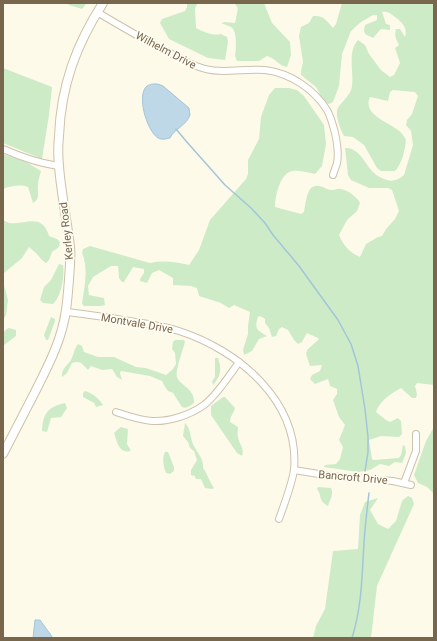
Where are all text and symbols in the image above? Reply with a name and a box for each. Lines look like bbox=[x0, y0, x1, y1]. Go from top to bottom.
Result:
street label: Wilhelm Drive bbox=[133, 29, 198, 72]
street label: Kerley Road bbox=[57, 201, 76, 260]
street label: Montvale Drive bbox=[100, 311, 174, 336]
street label: Bancroft Drive bbox=[318, 468, 388, 487]

